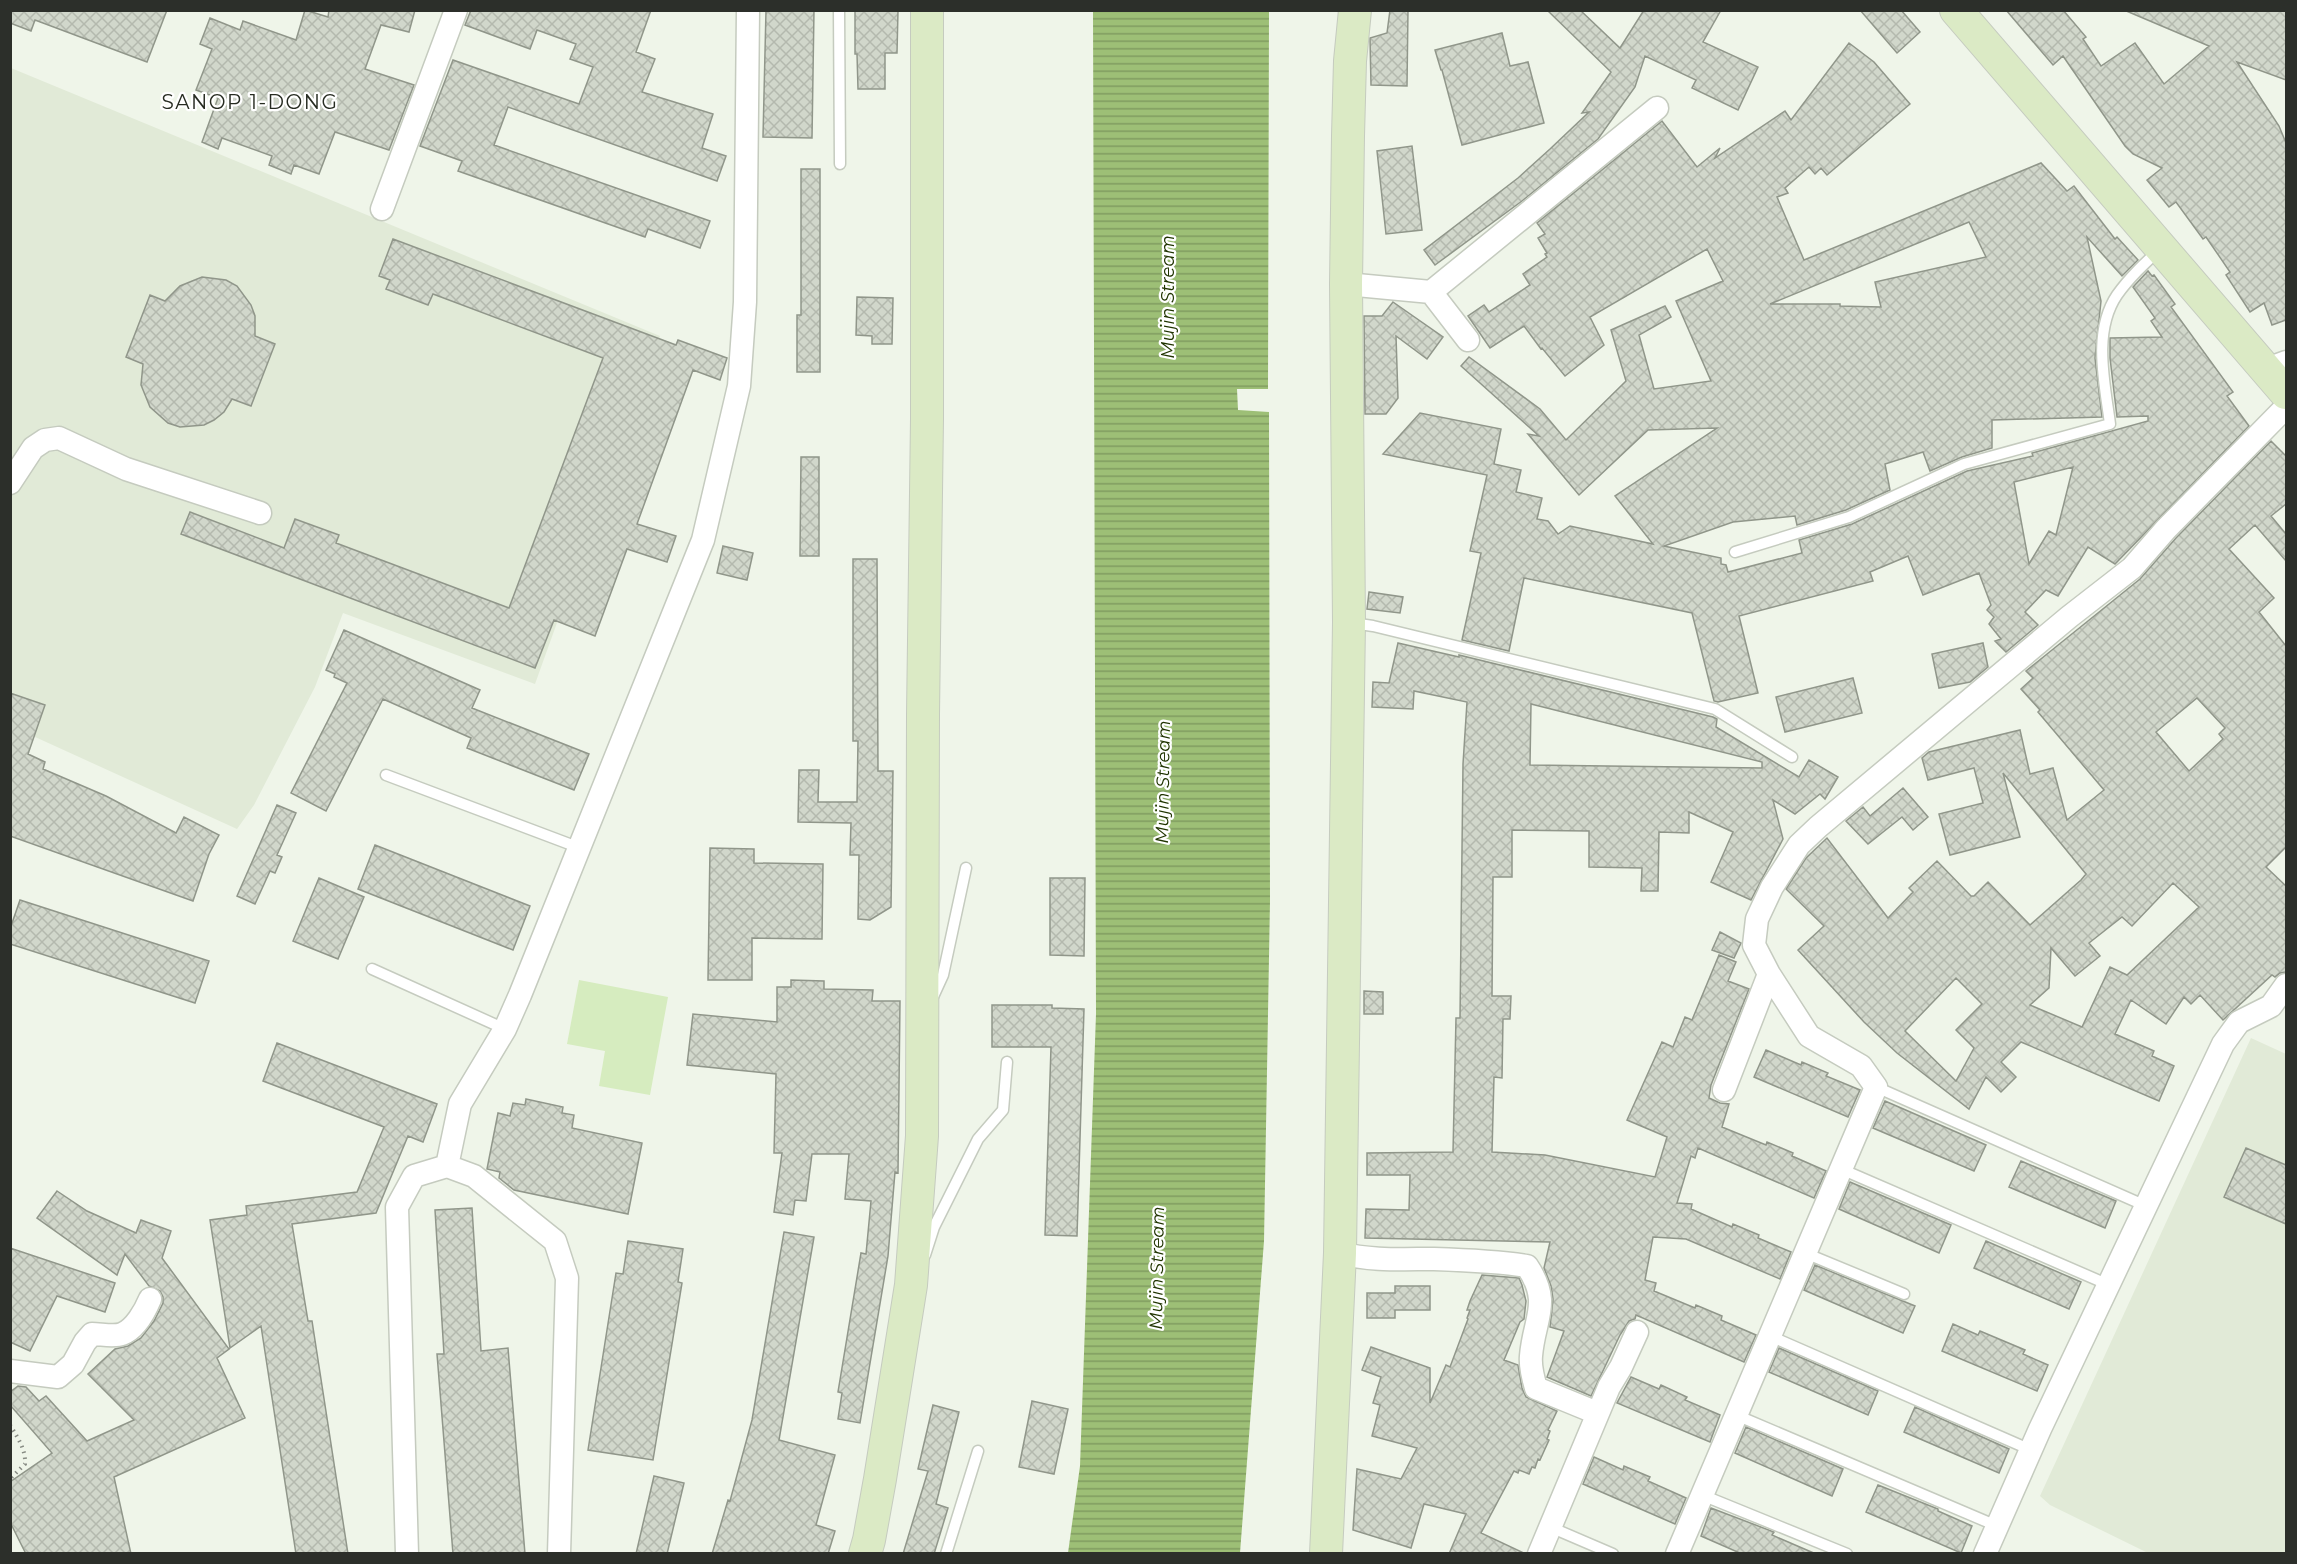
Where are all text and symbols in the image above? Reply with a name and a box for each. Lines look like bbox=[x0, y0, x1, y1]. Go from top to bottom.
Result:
district label: SANOP 1-DONG bbox=[161, 90, 339, 114]
water label: Mujin Stream bbox=[1157, 235, 1179, 359]
water label: Mujin Stream bbox=[1151, 720, 1175, 844]
water label: Mujin Stream bbox=[1145, 1206, 1169, 1330]

